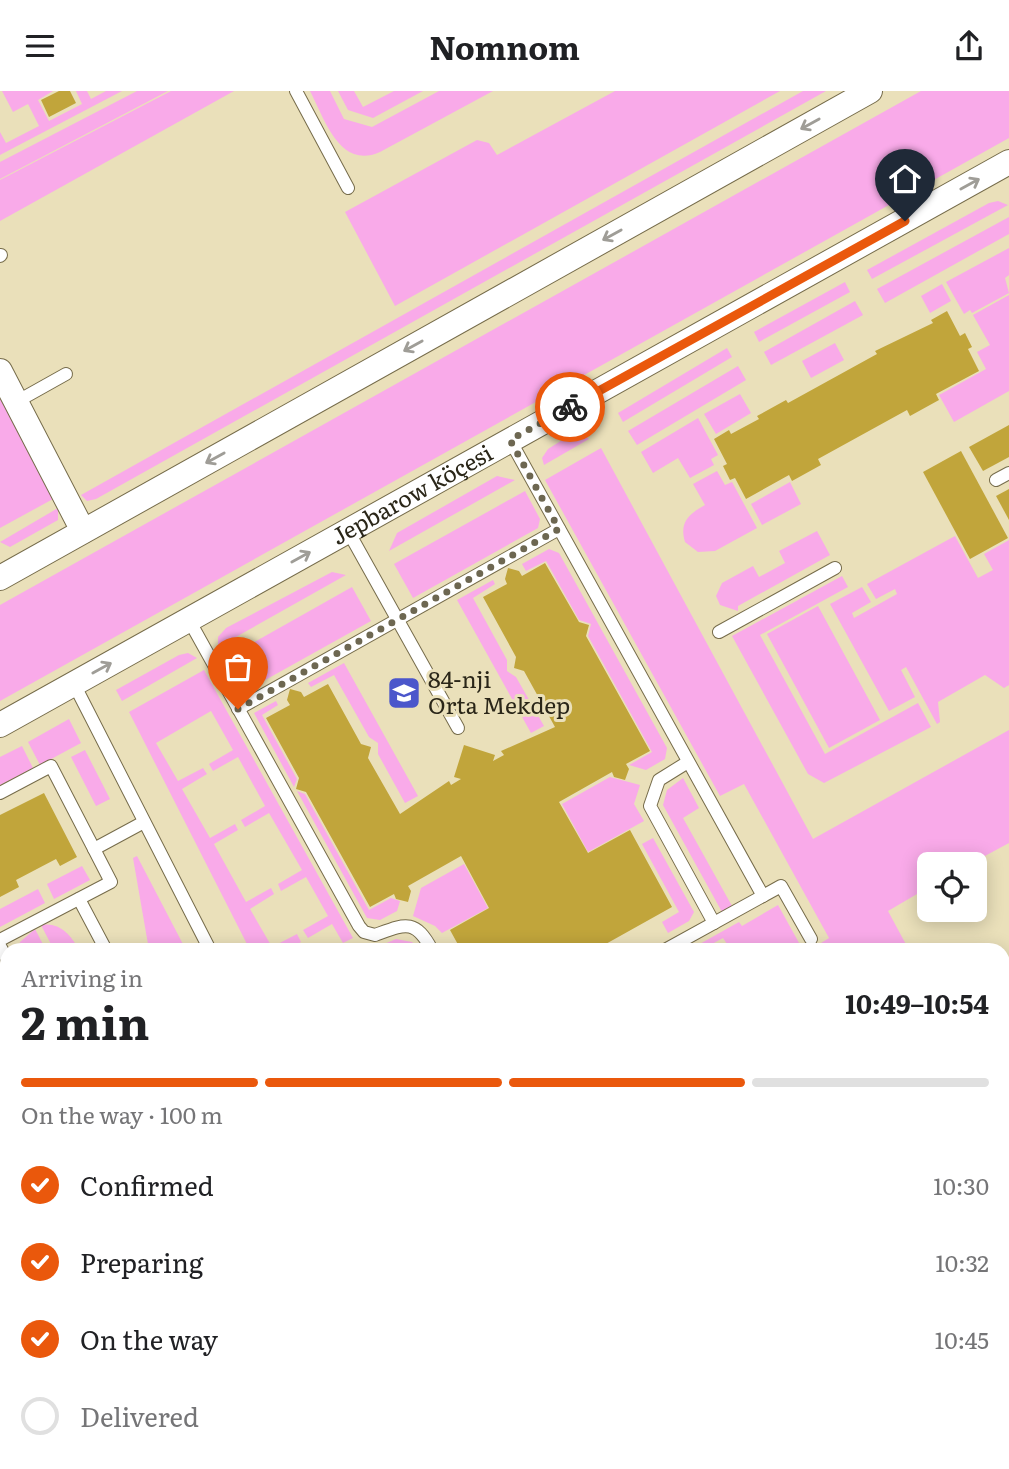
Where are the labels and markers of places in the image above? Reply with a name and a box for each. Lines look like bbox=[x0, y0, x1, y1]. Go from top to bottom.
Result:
pin bbox=[875, 149, 935, 221]
pin bbox=[208, 637, 268, 709]
place label: 84-nji Orta Mekdep bbox=[428, 661, 570, 721]
school or university icon: 84-nji Orta Mekdep bbox=[385, 674, 423, 712]

